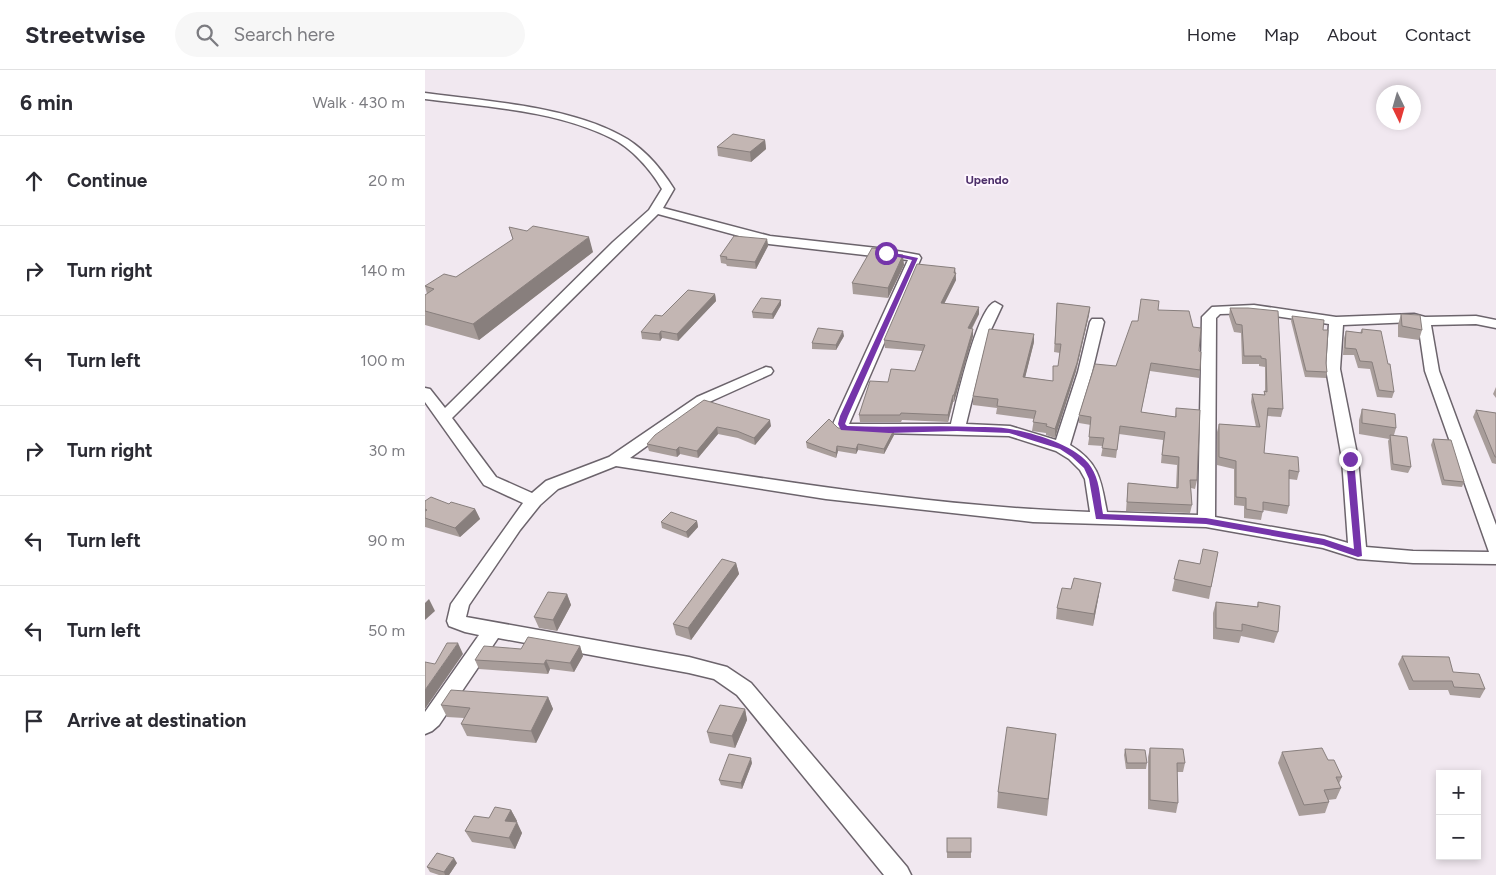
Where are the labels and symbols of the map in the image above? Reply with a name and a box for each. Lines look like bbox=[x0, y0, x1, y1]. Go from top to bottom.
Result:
north arrow bbox=[1376, 85, 1421, 130]
district label: Upendo bbox=[965, 173, 1009, 187]
route start bbox=[875, 242, 898, 265]
route end bbox=[1339, 448, 1362, 471]

